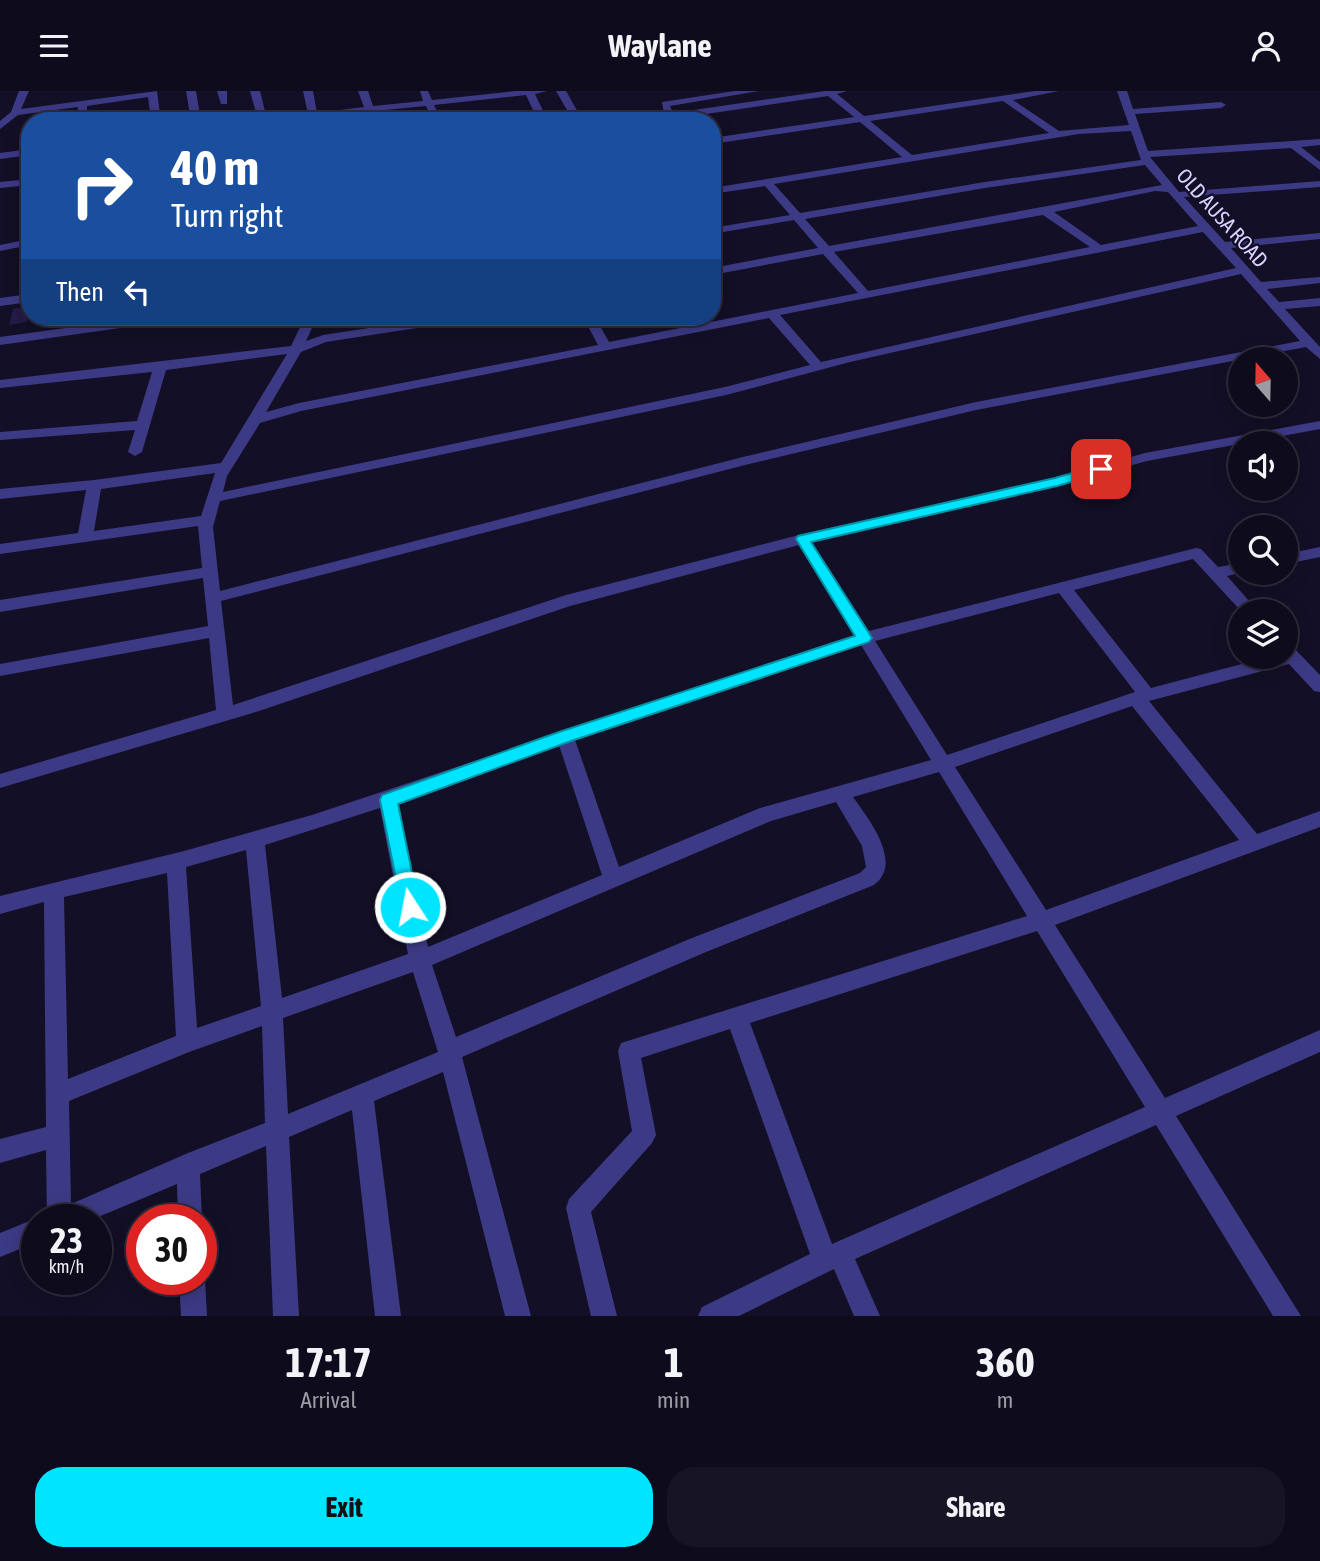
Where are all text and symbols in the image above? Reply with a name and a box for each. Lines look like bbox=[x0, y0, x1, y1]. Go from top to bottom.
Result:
icon: menu bbox=[35, 27, 73, 65]
text: Waylane bbox=[608, 27, 712, 64]
icon: person bbox=[1247, 27, 1285, 65]
text: 40 m bbox=[171, 139, 259, 195]
icon: right bbox=[56, 140, 147, 231]
street label: OLD AUSA ROAD bbox=[1172, 163, 1273, 272]
text: Turn right bbox=[171, 197, 284, 234]
icon: left bbox=[118, 273, 156, 311]
text: Then bbox=[56, 277, 104, 307]
north arrow bbox=[1228, 347, 1298, 417]
map controls bbox=[1228, 347, 1298, 669]
button: sound bbox=[1228, 431, 1298, 501]
pin bbox=[1071, 439, 1131, 499]
icon: arrive bbox=[1082, 450, 1120, 488]
button: search bbox=[1228, 515, 1298, 585]
button: layers bbox=[1228, 599, 1298, 669]
position arrow bbox=[373, 870, 447, 944]
speed limit sign: 30 bbox=[126, 1204, 217, 1295]
text: 23 bbox=[50, 1220, 83, 1260]
text: km/h bbox=[49, 1256, 84, 1277]
text: 17:17 bbox=[285, 1338, 372, 1386]
text: 1 bbox=[664, 1338, 683, 1386]
text: 360 bbox=[975, 1338, 1035, 1386]
text: Arrival bbox=[300, 1387, 357, 1413]
text: min bbox=[657, 1387, 690, 1413]
text: m bbox=[997, 1387, 1013, 1413]
button: Exit bbox=[35, 1467, 653, 1547]
button: Share bbox=[667, 1467, 1285, 1547]

